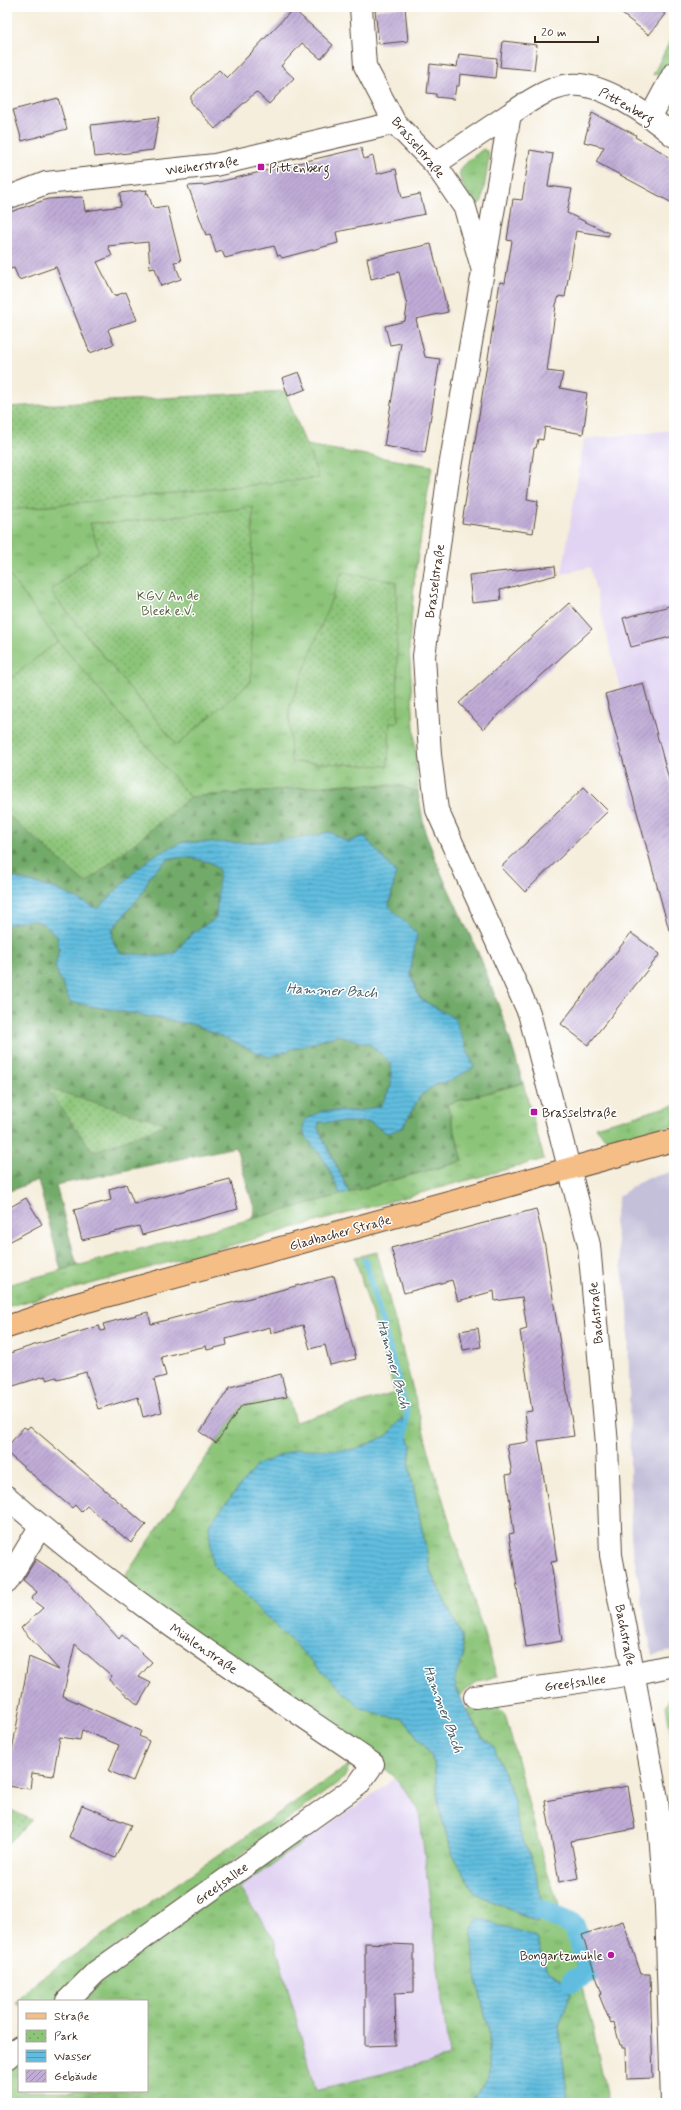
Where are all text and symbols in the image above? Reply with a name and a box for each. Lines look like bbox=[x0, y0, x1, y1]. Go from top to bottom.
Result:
scale bar bbox=[535, 18, 598, 44]
text: 20 m bbox=[541, 25, 567, 41]
street label: Pittenberg bbox=[595, 84, 657, 130]
street label: Brasselstraße bbox=[387, 114, 448, 182]
street label: Weiherstraße bbox=[165, 153, 240, 180]
place label: Pittenberg bbox=[269, 160, 330, 179]
marker: Pittenberg bbox=[256, 162, 266, 172]
street label: Brasselstraße bbox=[422, 543, 449, 619]
park label: KGV An de Bleek e.V. bbox=[137, 588, 199, 620]
water label: Hammer Bach bbox=[286, 980, 378, 1002]
place label: Brasselstraße bbox=[542, 1105, 617, 1122]
marker: Brasselstraße bbox=[529, 1107, 539, 1117]
street label: Gladbacher Straße bbox=[288, 1212, 393, 1255]
street label: Bachstraße bbox=[585, 1281, 608, 1345]
water label: Hammer Bach bbox=[373, 1318, 414, 1411]
street label: Bachstraße bbox=[610, 1603, 639, 1668]
street label: Mühlenstraße bbox=[166, 1620, 240, 1678]
water label: Hammer Bach bbox=[419, 1663, 467, 1756]
street label: Greefsallee bbox=[543, 1671, 607, 1696]
street label: Greefsallee bbox=[192, 1859, 252, 1909]
place label: Bongartzmühle bbox=[520, 1948, 603, 1966]
marker: Bongartzmühle bbox=[606, 1950, 616, 1960]
legend bbox=[18, 2000, 148, 2092]
text: Straße bbox=[54, 2009, 89, 2025]
text: Park bbox=[54, 2029, 78, 2045]
text: Wasser bbox=[54, 2049, 92, 2065]
text: Gebäude bbox=[54, 2069, 97, 2085]

